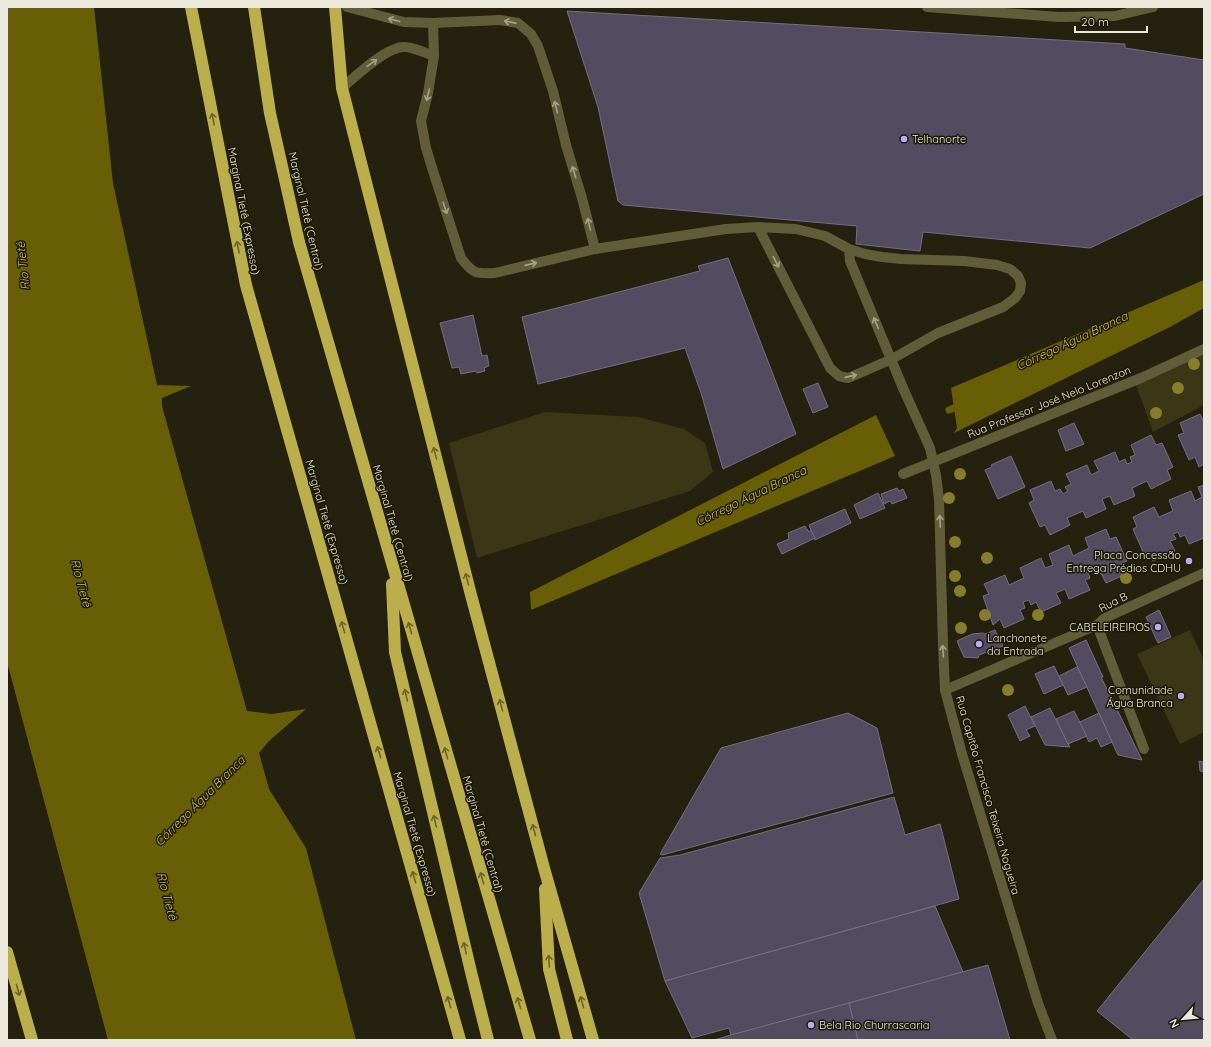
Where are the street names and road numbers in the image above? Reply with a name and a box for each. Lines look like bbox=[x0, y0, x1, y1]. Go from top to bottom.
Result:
street label: Marginal Tietê (Expressa) bbox=[225, 146, 263, 276]
street label: Marginal Tietê (Central) bbox=[286, 151, 326, 271]
street label: Rua Professor José Nelo Lorenzon bbox=[965, 363, 1133, 441]
street label: Marginal Tietê (Expressa) bbox=[302, 458, 352, 586]
street label: Marginal Tietê (Central) bbox=[370, 463, 416, 583]
street label: Rua B bbox=[1096, 589, 1130, 615]
street label: Rua Capitão Francisco Teixeira Nogueira bbox=[953, 694, 1023, 896]
street label: Marginal Tietê (Expressa) bbox=[390, 770, 440, 898]
street label: Marginal Tietê (Central) bbox=[460, 774, 506, 894]

